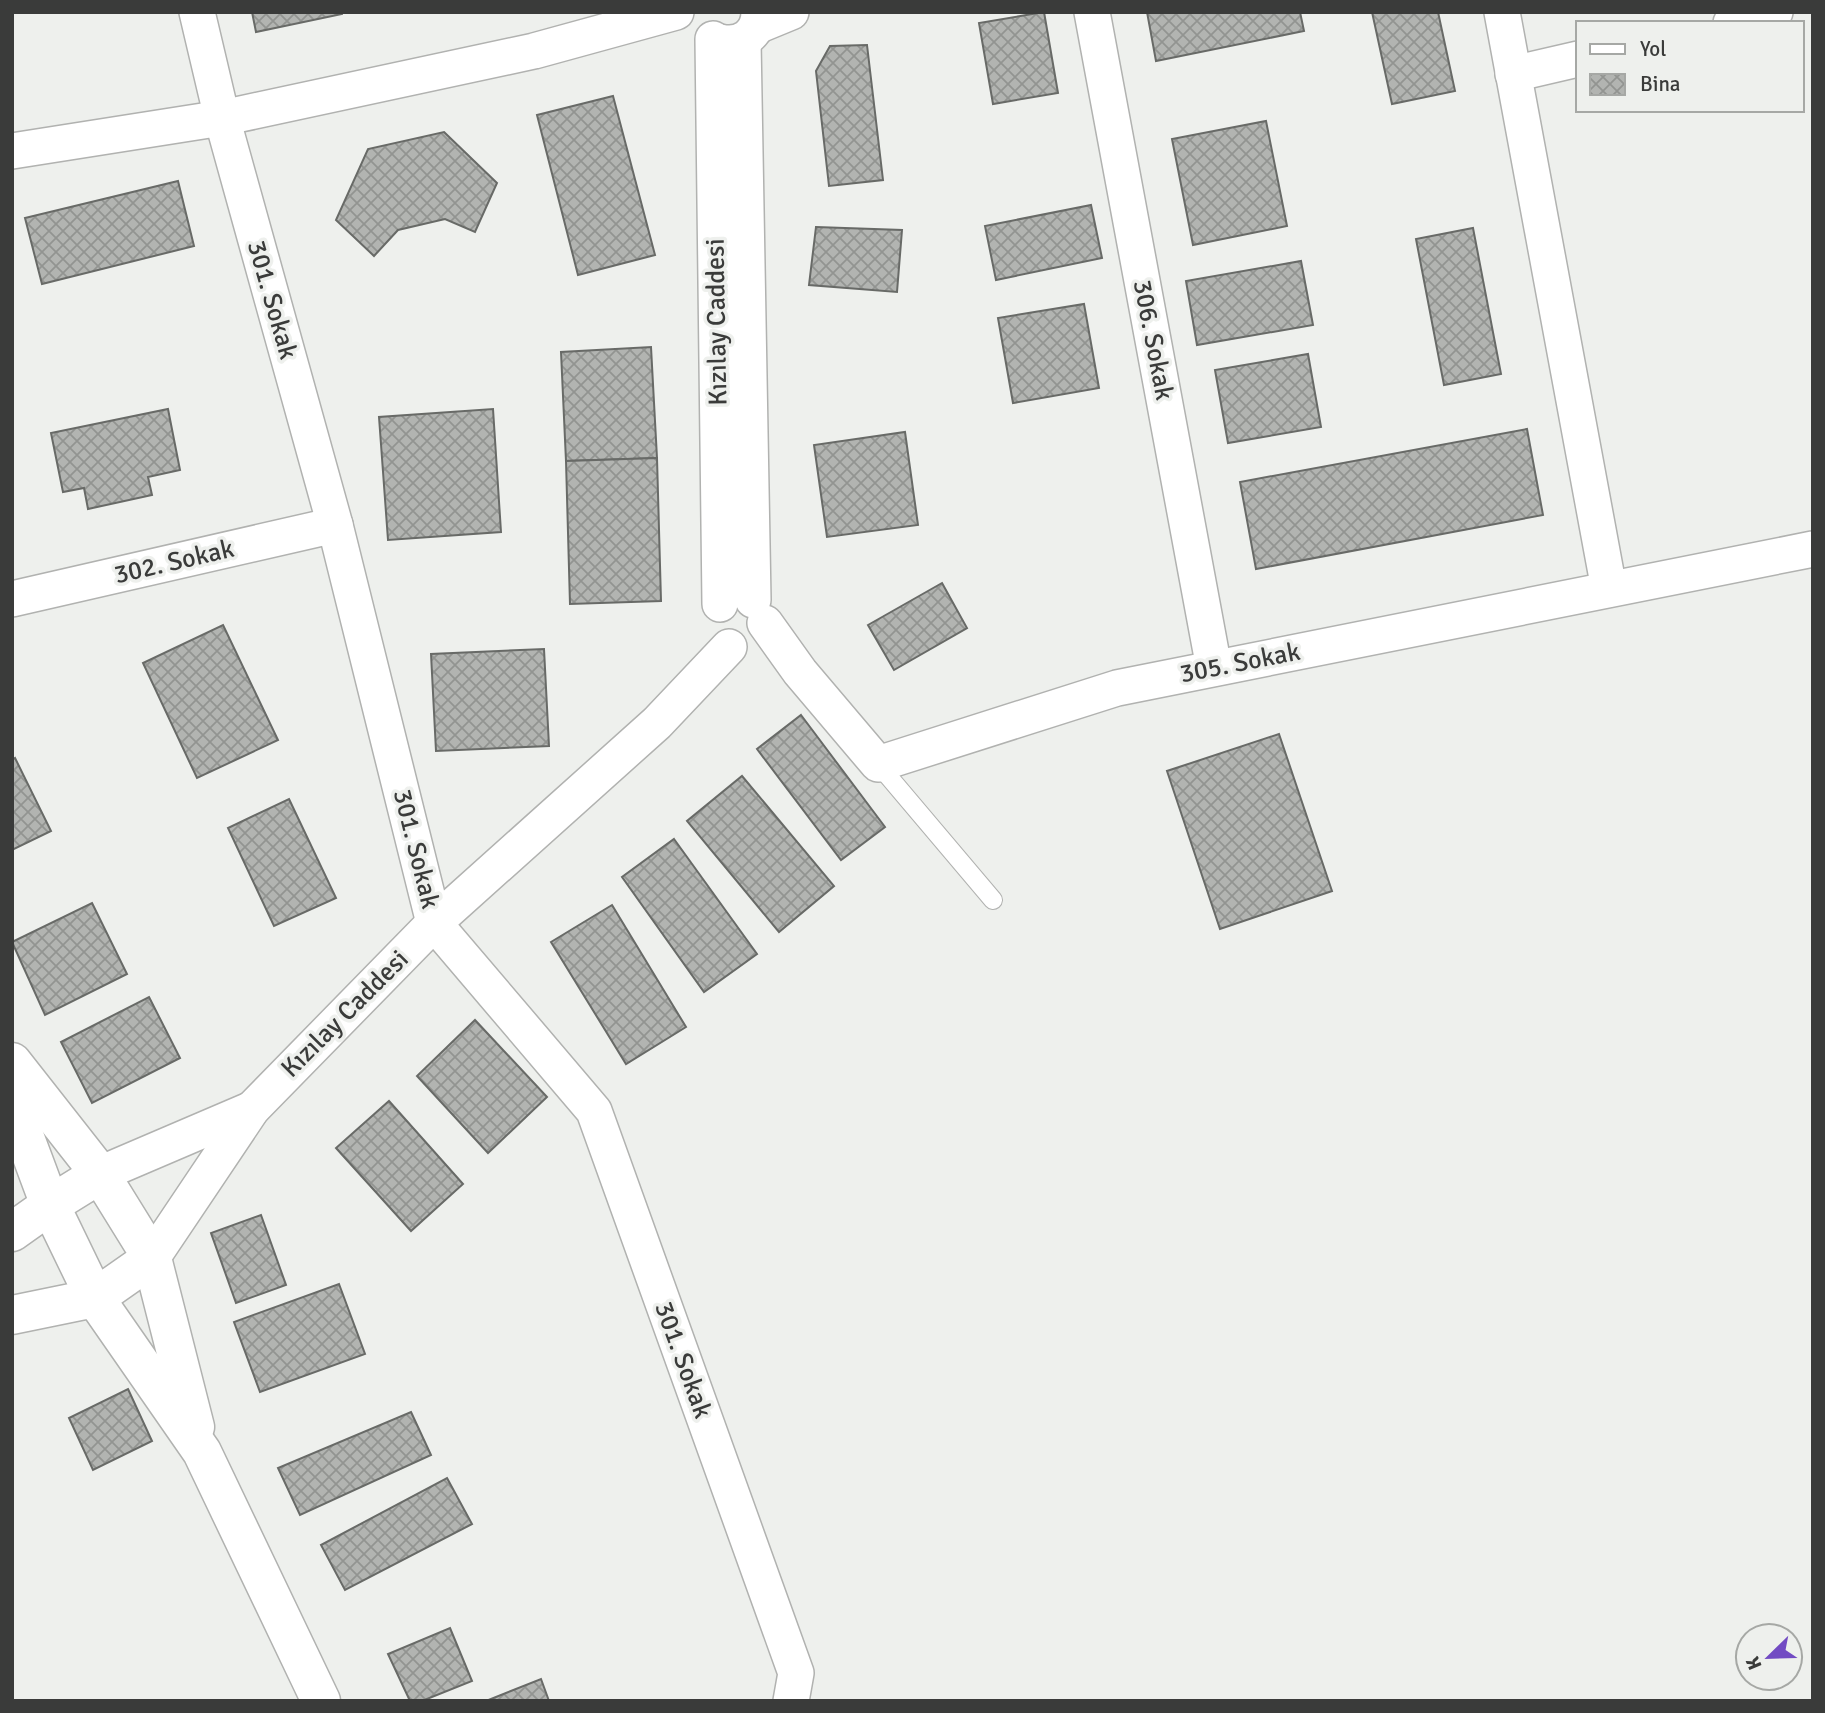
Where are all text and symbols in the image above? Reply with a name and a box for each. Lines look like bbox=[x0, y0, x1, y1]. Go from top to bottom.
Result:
legend bbox=[1576, 21, 1804, 112]
text: Yol bbox=[1640, 36, 1666, 62]
text: Bina bbox=[1640, 71, 1681, 97]
street label: 301. Sokak bbox=[240, 237, 304, 363]
street label: Kızılay Caddesi bbox=[700, 238, 734, 406]
street label: 306. Sokak bbox=[1126, 277, 1180, 403]
street label: 302. Sokak bbox=[111, 533, 237, 591]
street label: 305. Sokak bbox=[1177, 636, 1303, 690]
street label: 301. Sokak bbox=[386, 786, 446, 912]
street label: Kızılay Caddesi bbox=[275, 944, 415, 1084]
street label: 301. Sokak bbox=[647, 1297, 719, 1423]
north arrow bbox=[1734, 1622, 1804, 1692]
text: K bbox=[1741, 1653, 1768, 1673]

